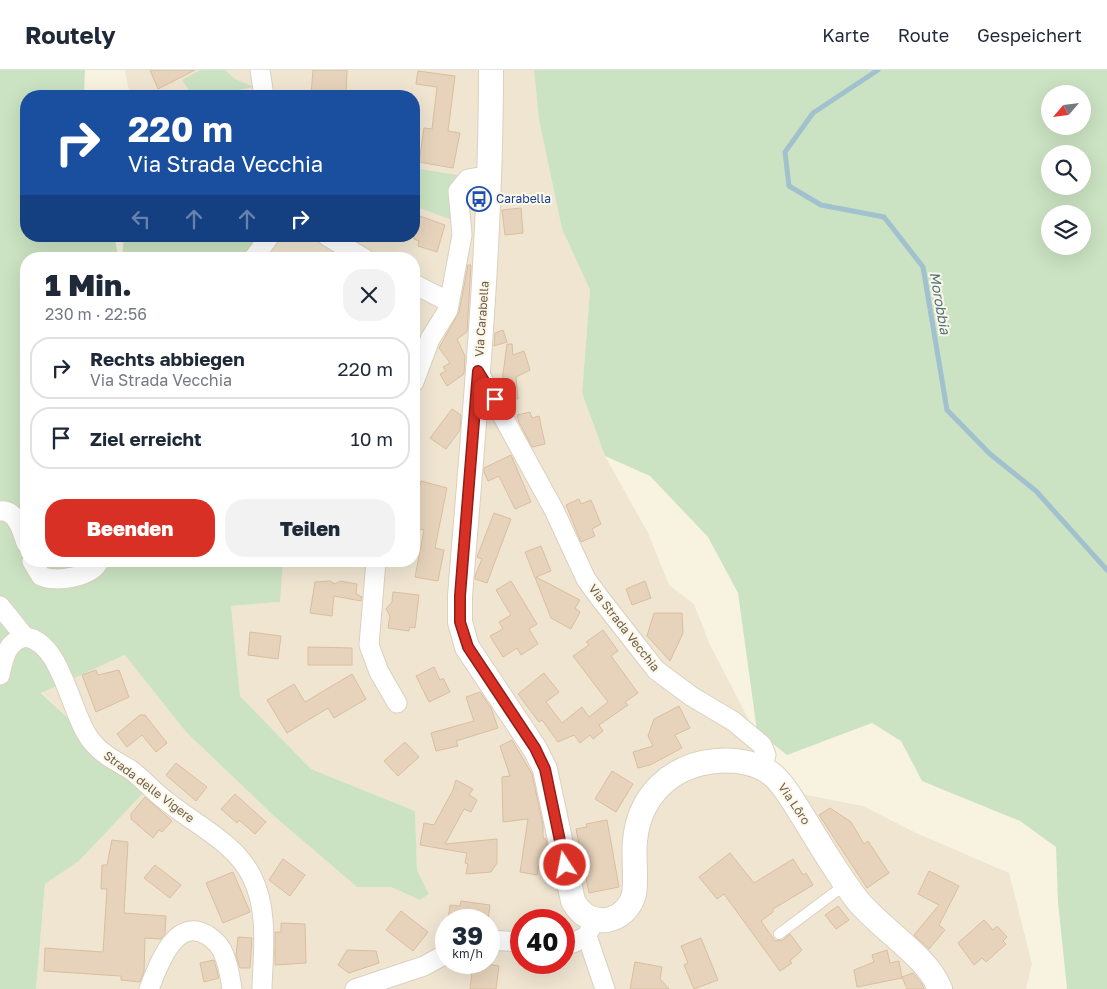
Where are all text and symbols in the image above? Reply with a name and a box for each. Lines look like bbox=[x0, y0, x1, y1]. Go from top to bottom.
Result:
text: Routely bbox=[25, 20, 116, 49]
text: Karte bbox=[822, 24, 870, 46]
text: Route bbox=[898, 24, 949, 46]
text: Gespeichert bbox=[977, 24, 1082, 46]
north arrow bbox=[1041, 85, 1091, 135]
map controls bbox=[1041, 85, 1091, 255]
text: 220 m bbox=[128, 108, 233, 150]
icon: right bbox=[45, 110, 110, 175]
button: search bbox=[1041, 145, 1091, 195]
text: Via Strada Vecchia bbox=[128, 150, 323, 177]
bus stop icon: Carabella bbox=[466, 186, 492, 212]
place label: Carabella bbox=[496, 191, 551, 206]
icon: left bbox=[127, 205, 155, 233]
icon: ahead bbox=[180, 205, 208, 233]
icon: ahead bbox=[233, 205, 261, 233]
icon: right bbox=[286, 205, 314, 233]
button: layers bbox=[1041, 205, 1091, 255]
text: 1 Min. bbox=[45, 267, 132, 303]
button: close bbox=[343, 269, 395, 321]
water label: Morobbia bbox=[927, 270, 955, 337]
street label: Via Carabella bbox=[471, 280, 492, 357]
text: 230 m · 22:56 bbox=[45, 304, 147, 324]
text: Rechts abbiegen bbox=[90, 347, 245, 370]
icon: right bbox=[47, 354, 75, 382]
text: 220 m bbox=[338, 357, 393, 380]
text: Via Strada Vecchia bbox=[90, 370, 232, 390]
pin bbox=[474, 378, 516, 420]
icon: arrive bbox=[481, 385, 509, 413]
icon: arrive bbox=[47, 424, 75, 452]
text: Ziel erreicht bbox=[90, 427, 202, 450]
text: 10 m bbox=[350, 427, 393, 450]
button: Beenden bbox=[45, 499, 215, 557]
button: Teilen bbox=[225, 499, 395, 557]
street label: Via Strada Vecchia bbox=[586, 581, 663, 674]
street label: Strada delle Vigere bbox=[101, 748, 198, 826]
street label: Via Lôro bbox=[775, 780, 814, 827]
position arrow bbox=[538, 838, 590, 890]
speed limit sign: 40 bbox=[510, 909, 575, 974]
text: 39 bbox=[452, 920, 483, 951]
text: km/h bbox=[452, 946, 483, 961]

